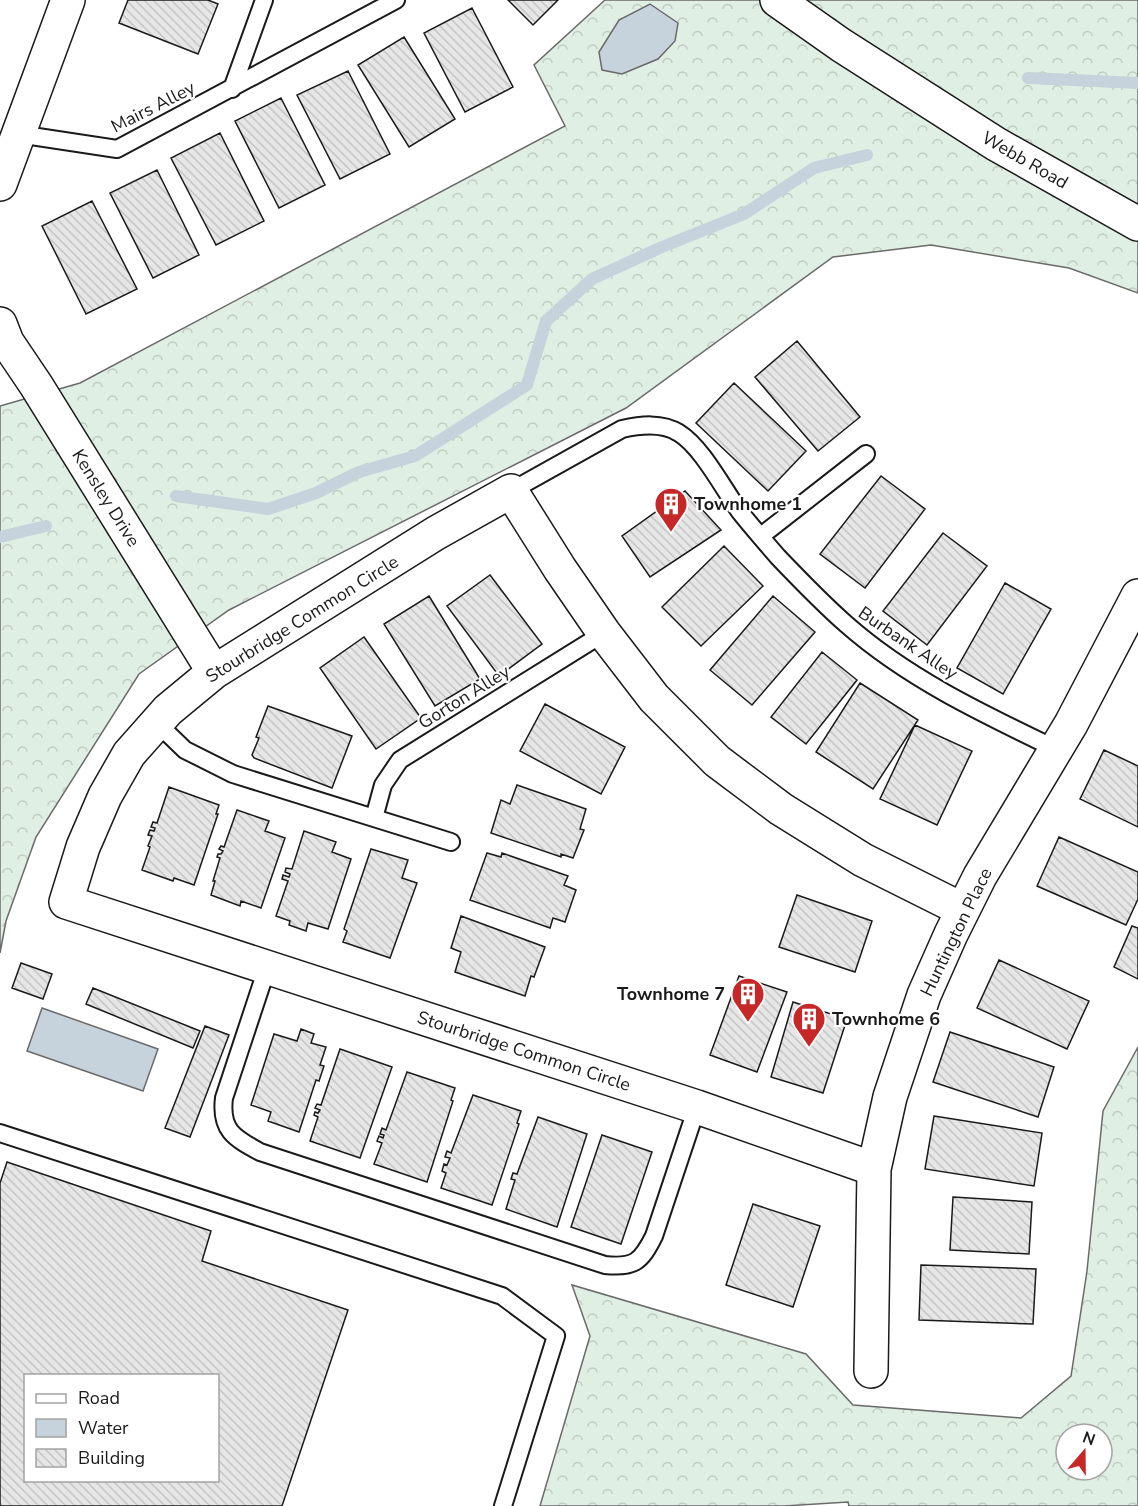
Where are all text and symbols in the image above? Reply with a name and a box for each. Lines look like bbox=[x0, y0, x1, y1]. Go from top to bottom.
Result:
street label: Mairs Alley bbox=[107, 75, 200, 138]
street label: Webb Road bbox=[977, 126, 1073, 194]
street label: Kensley Drive bbox=[66, 445, 146, 551]
building icon: Townhome 1 bbox=[653, 486, 689, 533]
place label: Townhome 1 bbox=[694, 492, 802, 516]
street label: Stourbridge Common Circle bbox=[201, 550, 403, 688]
street label: Burbank Alley bbox=[854, 601, 963, 686]
street label: Gorton Alley bbox=[414, 659, 515, 735]
street label: Huntington Place bbox=[914, 864, 998, 1000]
building icon: Townhome 7 bbox=[730, 976, 766, 1023]
place label: Townhome 7 bbox=[617, 982, 725, 1006]
building icon: Townhome 6 bbox=[791, 1001, 827, 1048]
street label: Stourbridge Common Circle bbox=[414, 1005, 634, 1097]
place label: Townhome 6 bbox=[832, 1007, 940, 1031]
legend bbox=[24, 1374, 219, 1482]
text: Road bbox=[78, 1386, 120, 1410]
text: Water bbox=[78, 1416, 129, 1440]
north arrow bbox=[1054, 1422, 1114, 1482]
text: N bbox=[1079, 1426, 1098, 1451]
text: Building bbox=[78, 1446, 145, 1470]

